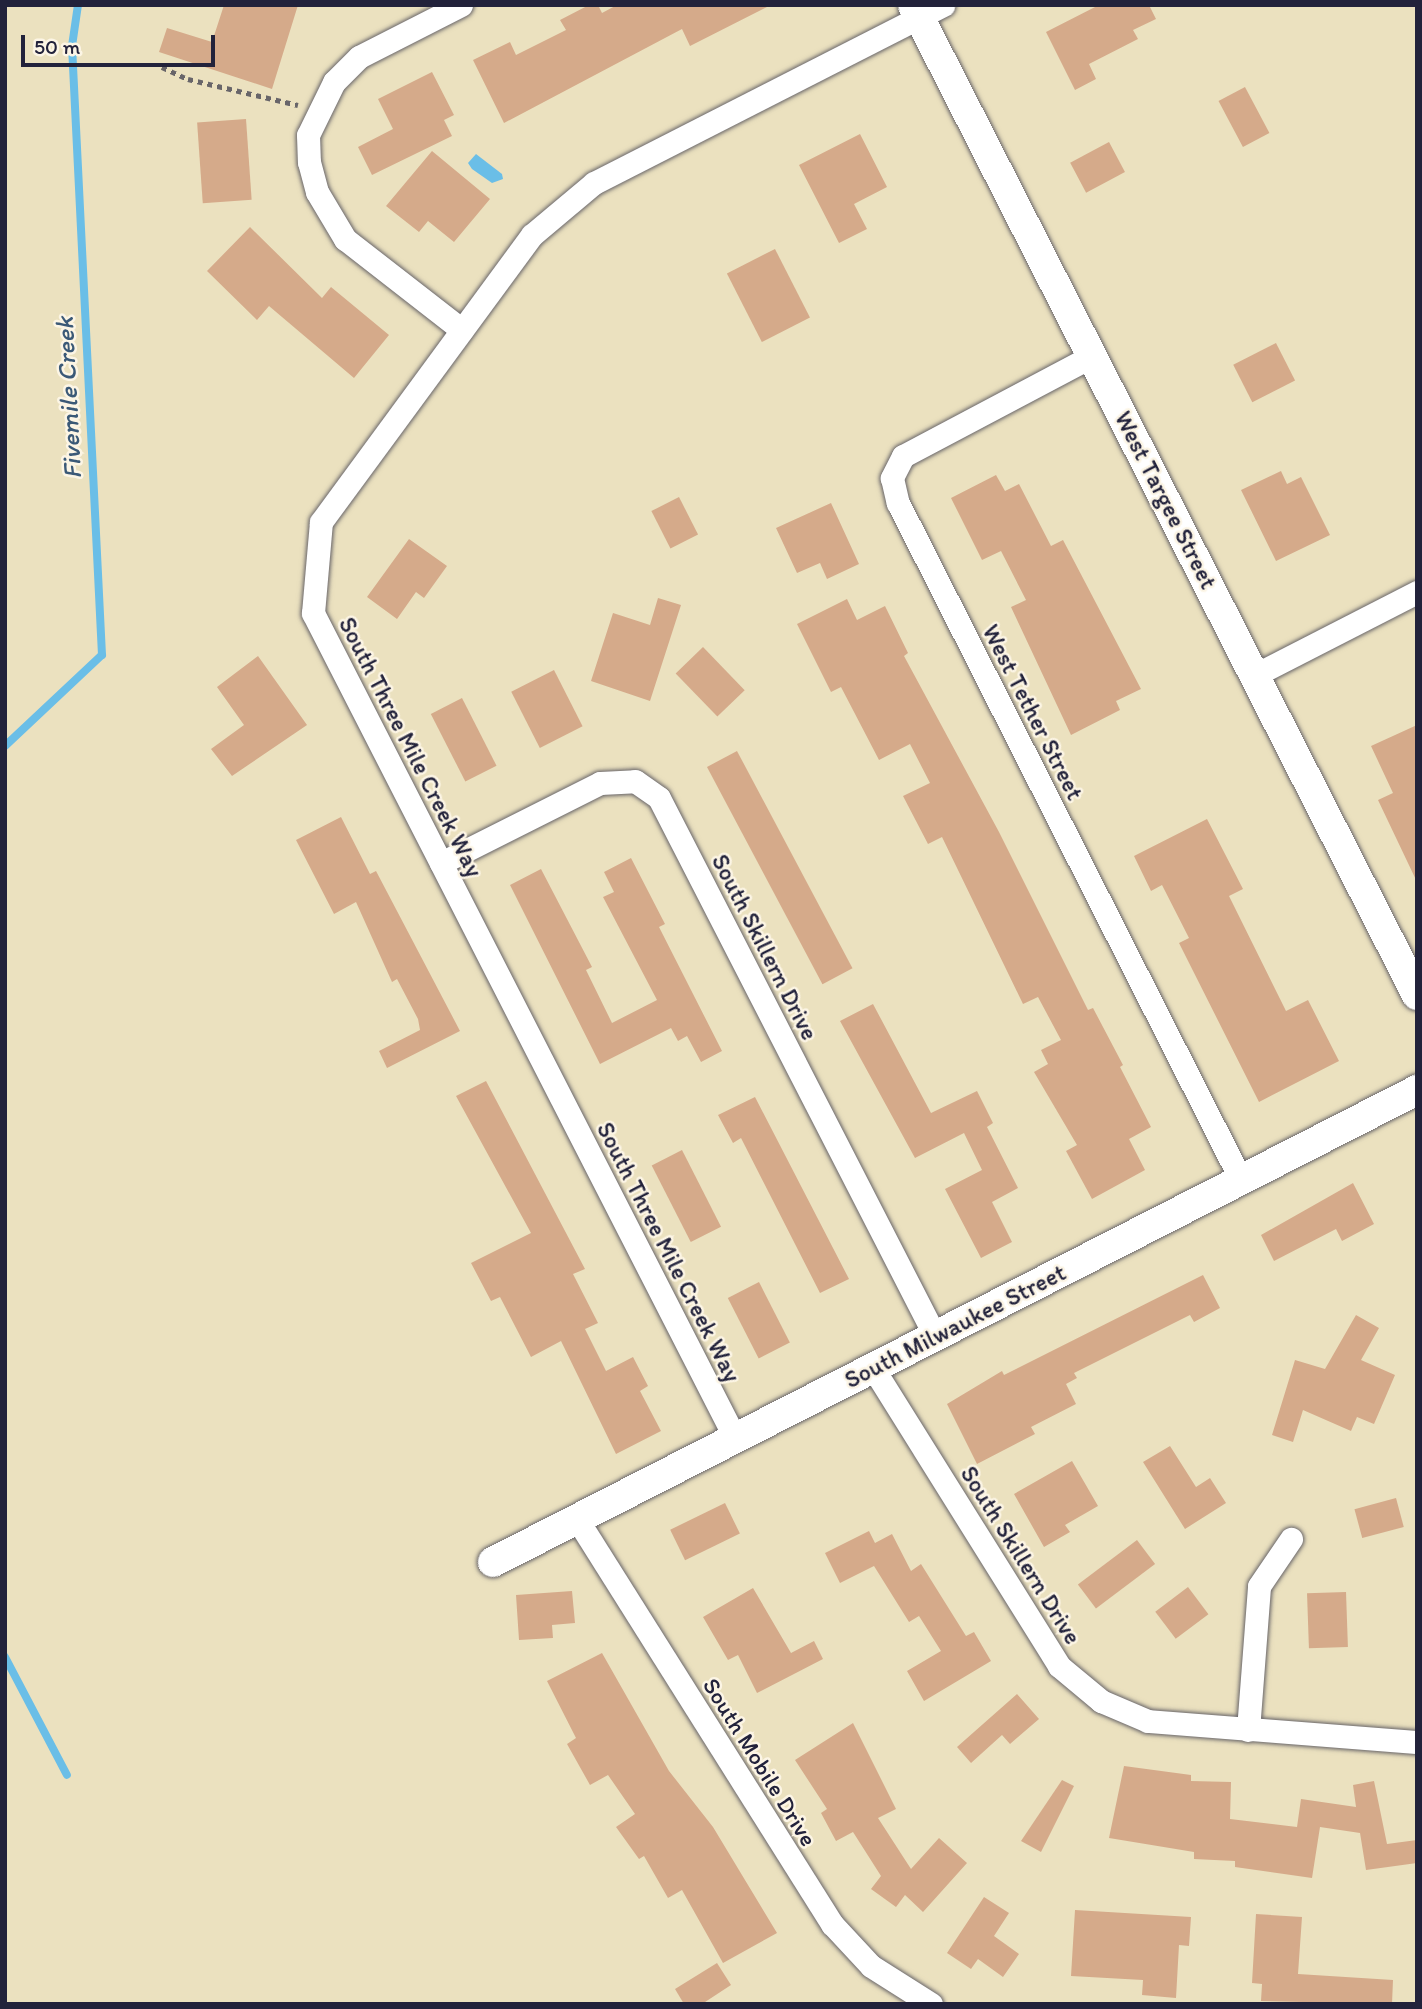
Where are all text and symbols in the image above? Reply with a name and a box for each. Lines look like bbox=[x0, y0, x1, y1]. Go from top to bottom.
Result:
scale bar bbox=[24, 21, 219, 65]
text: 50 m bbox=[34, 34, 80, 59]
water label: Fivemile Creek bbox=[49, 316, 89, 480]
street label: West Targee Street bbox=[1109, 407, 1223, 593]
street label: South Three Mile Creek Way bbox=[333, 613, 489, 881]
street label: West Tether Street bbox=[977, 621, 1089, 803]
street label: South Skillern Drive bbox=[706, 849, 824, 1045]
street label: South Three Mile Creek Way bbox=[591, 1118, 747, 1386]
street label: South Milwaukee Street bbox=[840, 1258, 1070, 1394]
street label: South Skillern Drive bbox=[955, 1461, 1087, 1649]
street label: South Mobile Drive bbox=[697, 1672, 823, 1852]

